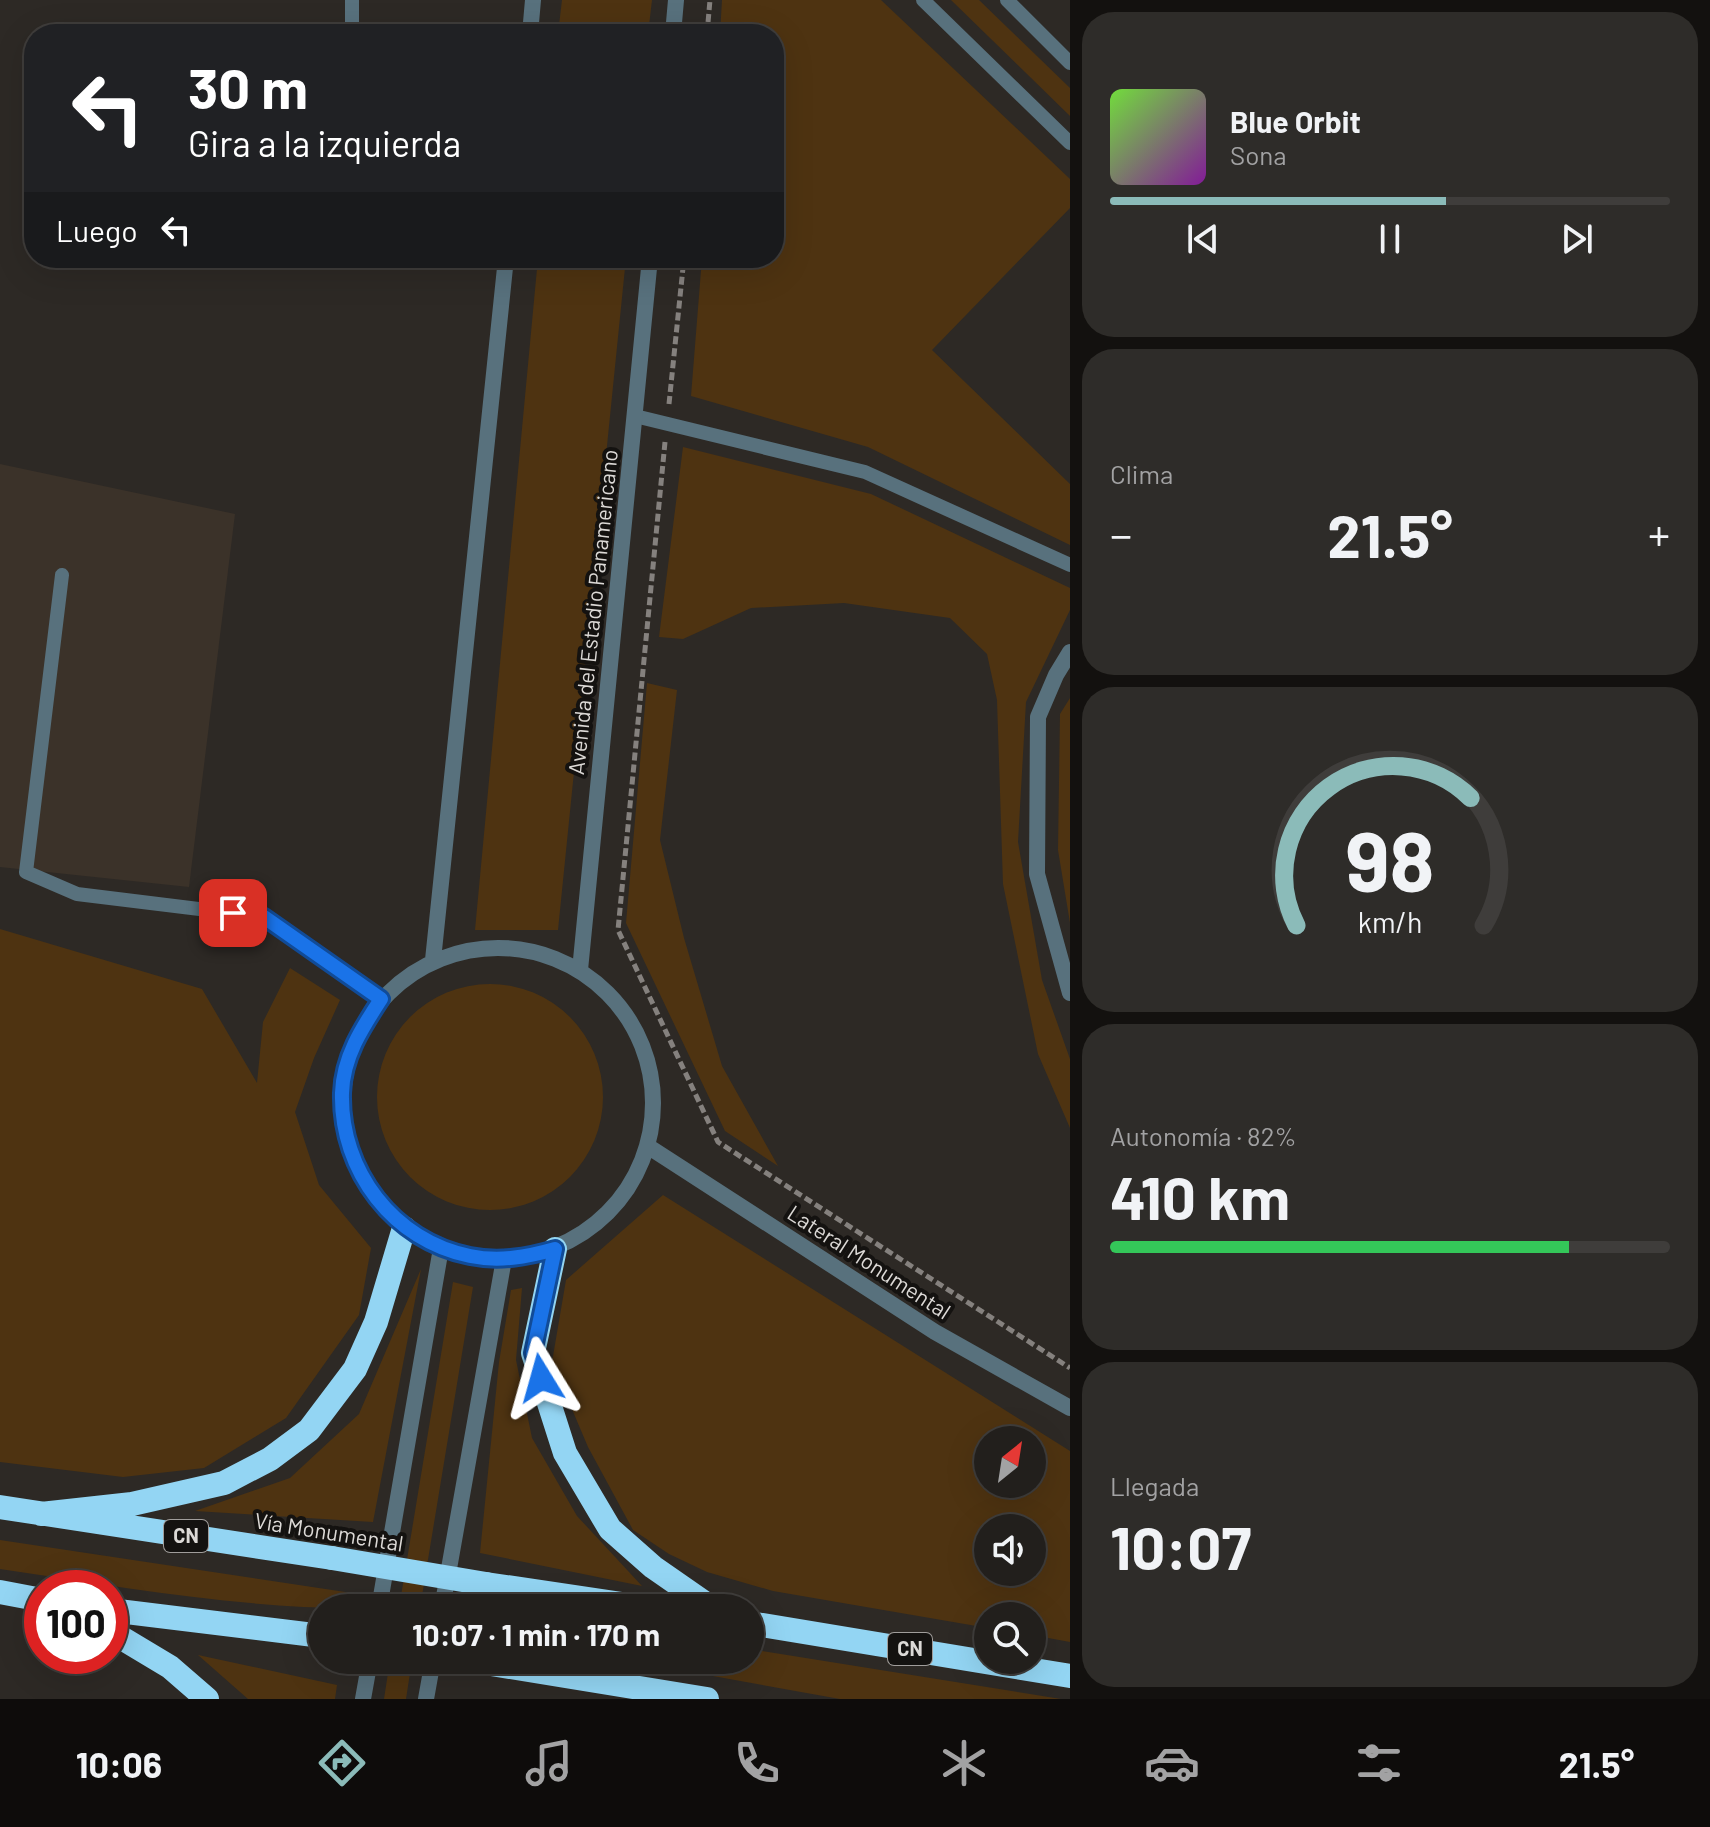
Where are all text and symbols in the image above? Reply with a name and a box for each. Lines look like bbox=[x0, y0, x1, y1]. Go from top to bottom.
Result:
text: 30 m bbox=[188, 53, 308, 120]
icon: left bbox=[56, 56, 160, 160]
text: Blue Orbit bbox=[1230, 103, 1361, 139]
text: Gira a la izquierda bbox=[188, 121, 461, 164]
text: Sona bbox=[1230, 139, 1287, 170]
icon: left bbox=[154, 208, 198, 252]
text: Luego bbox=[56, 212, 138, 248]
icon: previous bbox=[1181, 217, 1225, 261]
icon: pause bbox=[1368, 217, 1412, 261]
icon: next bbox=[1555, 217, 1599, 261]
street label: Avenida del Estadio Panamericano bbox=[562, 448, 622, 776]
text: Clima bbox=[1110, 458, 1173, 489]
text: 21.5° bbox=[1327, 498, 1453, 570]
text: − bbox=[1110, 507, 1132, 560]
text: + bbox=[1648, 507, 1670, 560]
text: 98 bbox=[1345, 808, 1435, 908]
pin bbox=[199, 879, 267, 947]
icon: arrive bbox=[211, 891, 255, 935]
text: km/h bbox=[1358, 904, 1422, 939]
text: Autonomía · 82% bbox=[1110, 1120, 1297, 1151]
text: 410 km bbox=[1110, 1160, 1290, 1232]
street label: Lateral Monumental bbox=[783, 1199, 956, 1324]
position arrow bbox=[499, 1336, 583, 1420]
north arrow bbox=[974, 1426, 1046, 1498]
map controls bbox=[974, 1426, 1046, 1674]
text: Llegada bbox=[1110, 1470, 1199, 1501]
street label: Vía Monumental bbox=[253, 1506, 406, 1556]
text: 10:07 bbox=[1110, 1510, 1251, 1582]
button: sound bbox=[974, 1514, 1046, 1586]
road number: CN bbox=[164, 1520, 208, 1552]
speed limit sign: 100 bbox=[24, 1570, 128, 1674]
button: search bbox=[974, 1602, 1046, 1674]
text: 10:07 · 1 min · 170 m bbox=[412, 1616, 660, 1652]
road number: CN bbox=[888, 1633, 932, 1665]
icon: directions bbox=[314, 1735, 370, 1791]
icon: music bbox=[521, 1735, 577, 1791]
icon: phone bbox=[729, 1735, 785, 1791]
icon: climate bbox=[936, 1735, 992, 1791]
icon: car bbox=[1144, 1735, 1200, 1791]
icon: filters bbox=[1351, 1735, 1407, 1791]
text: 10:06 bbox=[76, 1742, 162, 1785]
text: 21.5° bbox=[1559, 1742, 1634, 1785]

